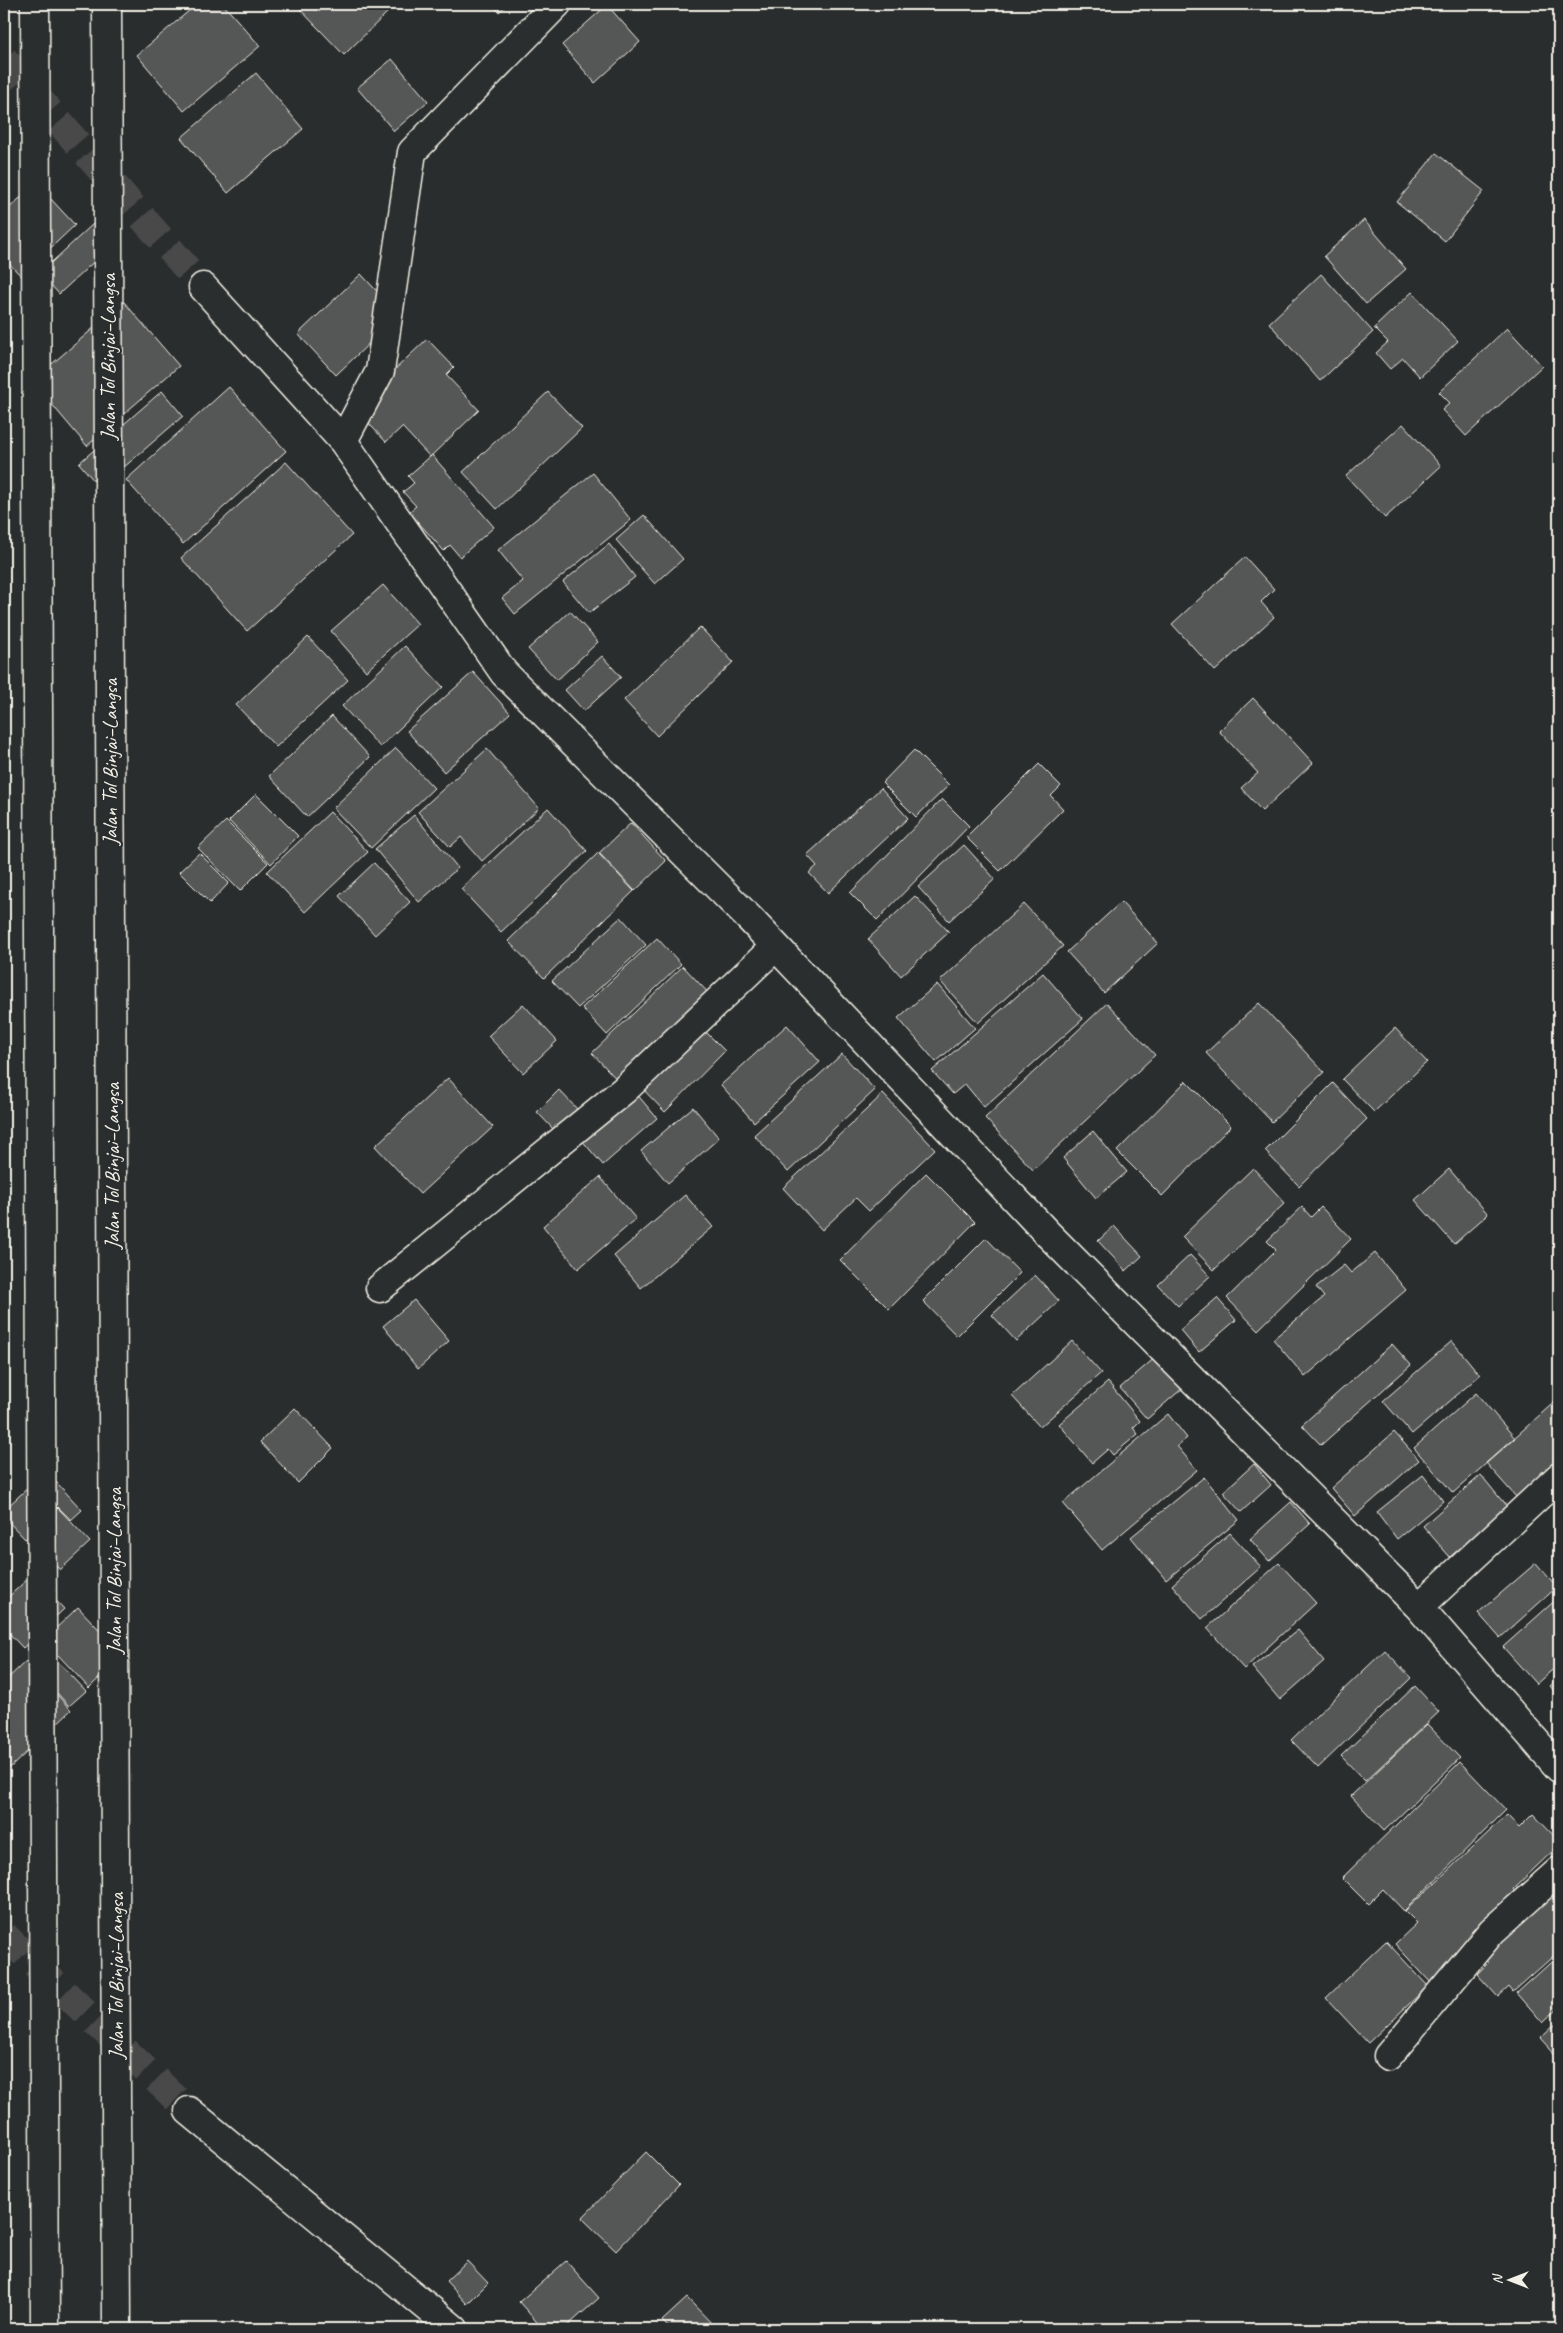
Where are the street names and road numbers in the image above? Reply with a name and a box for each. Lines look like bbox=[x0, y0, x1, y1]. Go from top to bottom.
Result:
street label: Jalan Tol Binjai–Langsa bbox=[95, 272, 121, 441]
street label: Jalan Tol Binjai–Langsa bbox=[97, 677, 123, 846]
street label: Jalan Tol Binjai–Langsa bbox=[99, 1081, 125, 1250]
street label: Jalan Tol Binjai–Langsa bbox=[101, 1486, 127, 1655]
street label: Jalan Tol Binjai–Langsa bbox=[103, 1891, 129, 2060]

